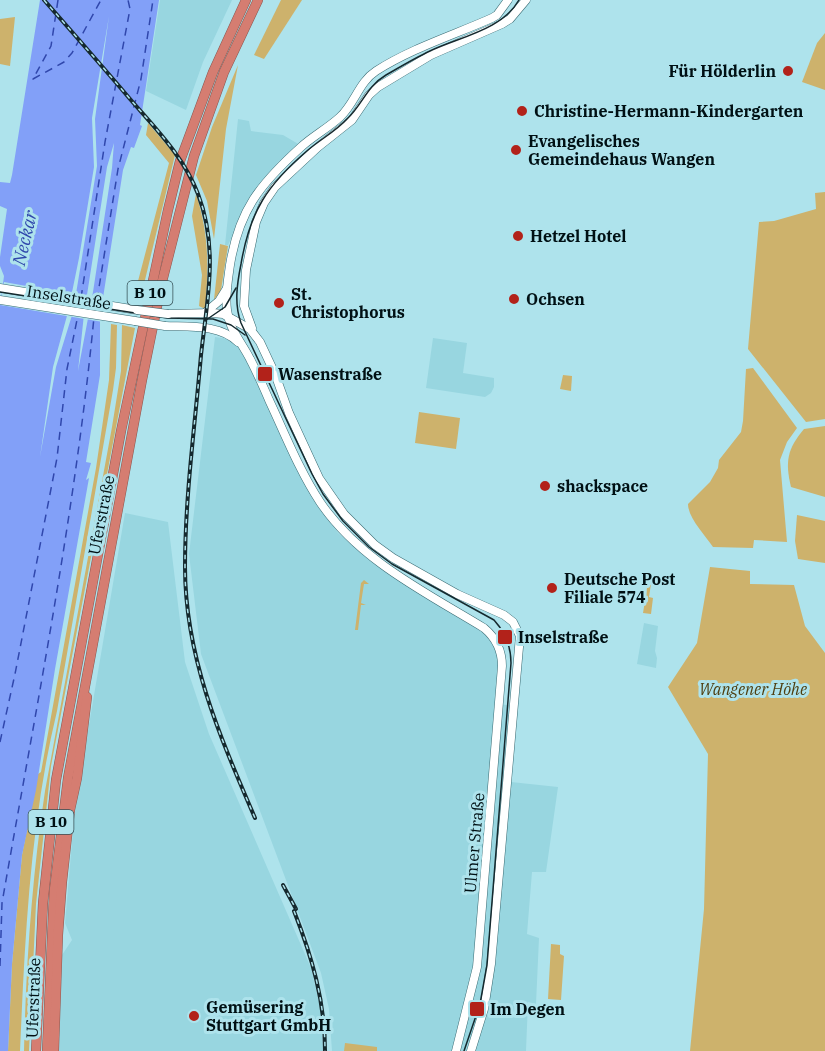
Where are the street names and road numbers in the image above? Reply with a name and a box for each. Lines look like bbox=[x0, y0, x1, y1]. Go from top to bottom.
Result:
street label: Inselstraße bbox=[25, 280, 113, 314]
road number: B 10 bbox=[128, 281, 172, 305]
street label: Uferstraße bbox=[83, 473, 119, 557]
street label: Ulmer Straße bbox=[460, 792, 488, 894]
road number: B 10 bbox=[28, 810, 74, 834]
street label: Uferstraße bbox=[22, 957, 44, 1039]

